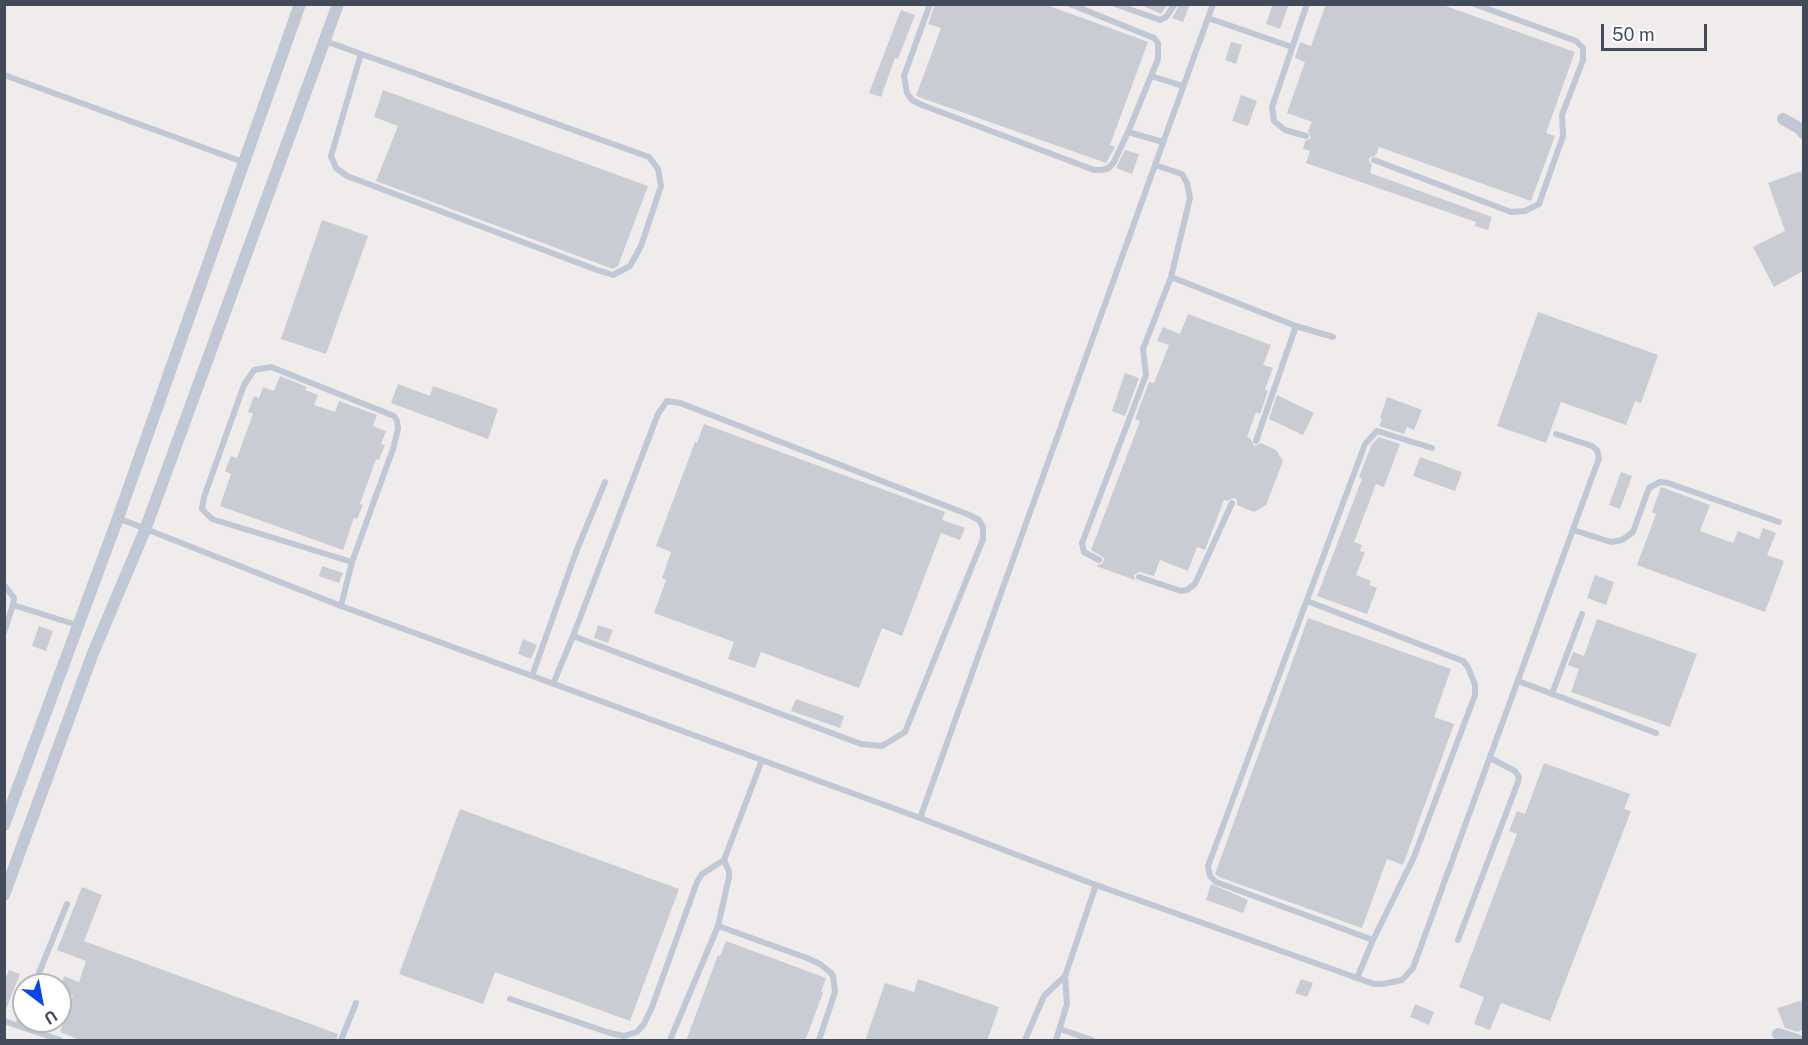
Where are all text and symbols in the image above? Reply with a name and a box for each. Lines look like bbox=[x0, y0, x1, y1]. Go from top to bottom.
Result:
scale bar bbox=[1604, 12, 1710, 50]
text: 50 m bbox=[1612, 24, 1655, 45]
north arrow bbox=[12, 973, 72, 1033]
text: U bbox=[41, 1006, 61, 1028]

